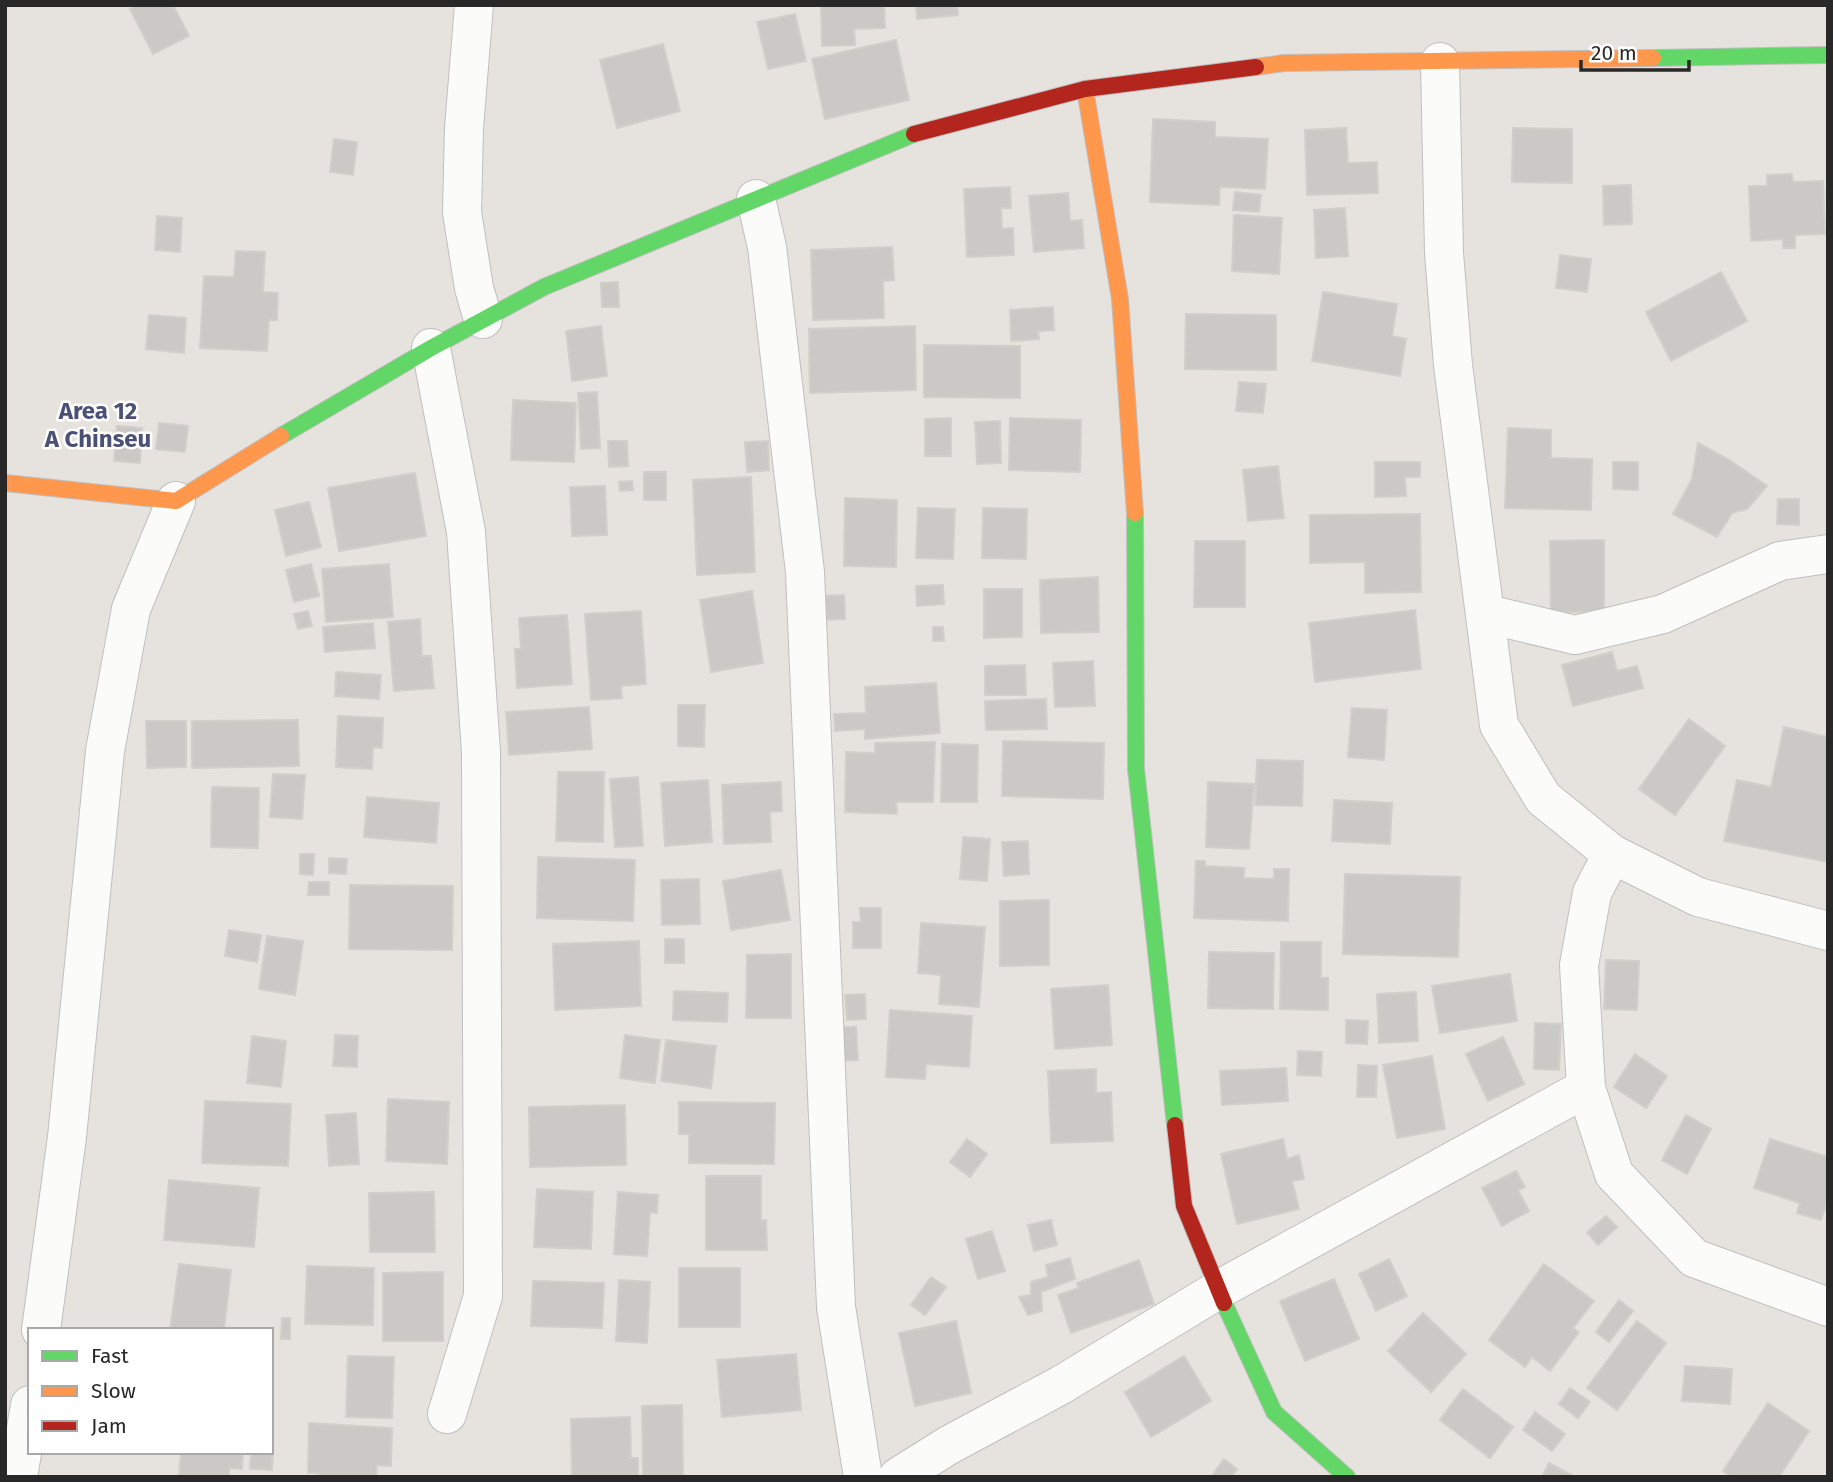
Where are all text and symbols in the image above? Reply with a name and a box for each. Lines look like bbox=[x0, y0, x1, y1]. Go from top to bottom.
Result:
scale bar bbox=[1581, 28, 1689, 72]
text: 20 m bbox=[1591, 40, 1637, 66]
district label: Area 12 A Chinseu bbox=[44, 397, 151, 453]
legend bbox=[28, 1328, 273, 1454]
text: Fast bbox=[91, 1343, 129, 1369]
text: Slow bbox=[91, 1378, 136, 1404]
text: Jam bbox=[91, 1413, 127, 1439]

